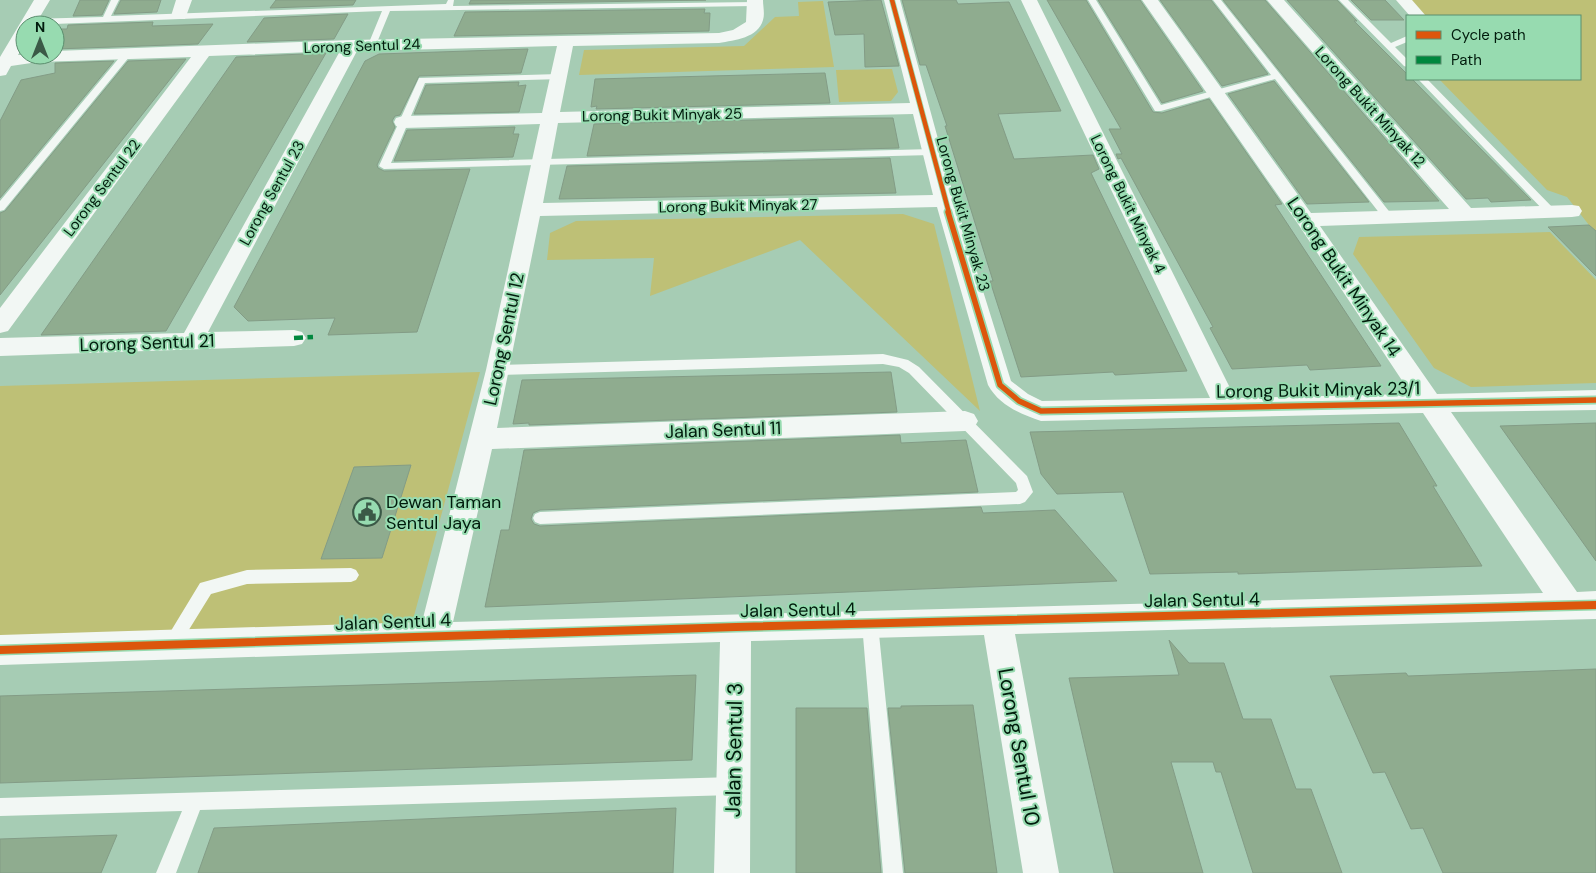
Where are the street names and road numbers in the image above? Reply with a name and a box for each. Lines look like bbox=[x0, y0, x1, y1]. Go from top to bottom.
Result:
street label: Lorong Sentul 24 bbox=[303, 34, 421, 58]
street label: Lorong Bukit Minyak 12 bbox=[1310, 42, 1430, 172]
street label: Lorong Bukit Minyak 25 bbox=[582, 104, 742, 126]
street label: Lorong Bukit Minyak 4 bbox=[1086, 131, 1170, 277]
street label: Lorong Bukit Minyak 23 bbox=[931, 134, 995, 294]
street label: Lorong Sentul 22 bbox=[59, 135, 145, 241]
street label: Lorong Sentul 23 bbox=[235, 137, 309, 249]
street label: Lorong Bukit Minyak 14 bbox=[1282, 193, 1406, 361]
street label: Lorong Bukit Minyak 27 bbox=[658, 195, 818, 217]
street label: Lorong Sentul 12 bbox=[478, 270, 530, 408]
street label: Lorong Sentul 21 bbox=[79, 329, 215, 357]
street label: Lorong Bukit Minyak 23/1 bbox=[1216, 376, 1420, 404]
street label: Jalan Sentul 11 bbox=[665, 416, 781, 444]
street label: Jalan Sentul 4 bbox=[1144, 587, 1260, 613]
street label: Jalan Sentul 4 bbox=[740, 597, 856, 623]
street label: Jalan Sentul 4 bbox=[335, 608, 451, 636]
street label: Lorong Sentul 10 bbox=[991, 666, 1047, 828]
street label: Jalan Sentul 3 bbox=[719, 682, 749, 818]

